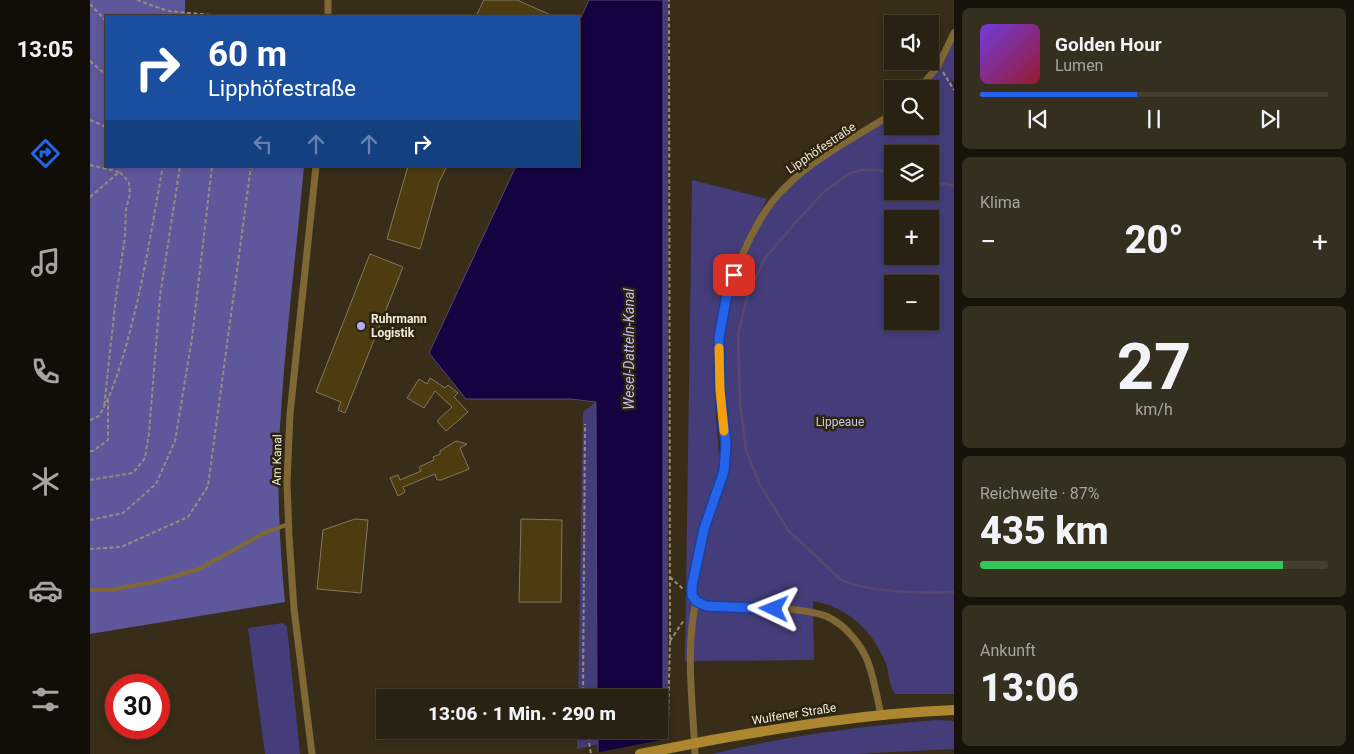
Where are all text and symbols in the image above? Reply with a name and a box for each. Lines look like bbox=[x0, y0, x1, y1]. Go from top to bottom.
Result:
map controls bbox=[884, 15, 939, 330]
button: sound bbox=[884, 15, 939, 70]
text: Golden Hour bbox=[1055, 33, 1162, 56]
text: 60 m bbox=[208, 34, 287, 75]
icon: right bbox=[125, 35, 190, 100]
text: 13:05 bbox=[17, 37, 73, 62]
text: Lumen bbox=[1055, 56, 1103, 75]
text: Lipphöfestraße bbox=[208, 76, 356, 101]
button: search bbox=[884, 80, 939, 135]
icon: previous bbox=[1024, 105, 1052, 133]
icon: pause bbox=[1140, 105, 1168, 133]
icon: next bbox=[1256, 105, 1284, 133]
street label: Lipphöfestraße bbox=[784, 120, 858, 176]
icon: left bbox=[249, 130, 277, 158]
icon: ahead bbox=[302, 130, 330, 158]
icon: ahead bbox=[355, 130, 383, 158]
icon: right bbox=[408, 130, 436, 158]
icon: directions bbox=[28, 136, 63, 171]
button: layers bbox=[884, 145, 939, 200]
text: Klima bbox=[980, 193, 1021, 212]
button: + bbox=[884, 210, 939, 265]
text: 20° bbox=[1125, 218, 1183, 262]
text: − bbox=[980, 225, 996, 258]
text: + bbox=[1312, 225, 1328, 258]
icon: music bbox=[28, 245, 63, 280]
pin bbox=[713, 254, 755, 296]
icon: arrive bbox=[720, 261, 748, 289]
button: − bbox=[884, 275, 939, 330]
water label: Wesel-Datteln-Kanal bbox=[621, 288, 637, 410]
place label: Ruhrmann Logistik bbox=[371, 312, 427, 340]
marker: Ruhrmann Logistik bbox=[355, 320, 367, 332]
text: 27 bbox=[1117, 329, 1191, 405]
icon: phone bbox=[28, 354, 63, 389]
text: km/h bbox=[1135, 400, 1173, 419]
park label: Lippeaue bbox=[816, 415, 864, 429]
street label: Am Kanal bbox=[270, 434, 284, 486]
icon: climate bbox=[28, 464, 63, 499]
text: Reichweite · 87% bbox=[980, 484, 1099, 503]
text: 435 km bbox=[980, 509, 1109, 553]
icon: car bbox=[28, 573, 63, 608]
position arrow bbox=[747, 582, 799, 634]
text: Ankunft bbox=[980, 641, 1036, 660]
text: 13:06 bbox=[980, 666, 1079, 710]
speed limit sign: 30 bbox=[105, 674, 170, 739]
icon: filters bbox=[28, 682, 63, 717]
street label: Wulfener Straße bbox=[751, 700, 837, 728]
text: 13:06 · 1 Min. · 290 m bbox=[428, 702, 616, 725]

